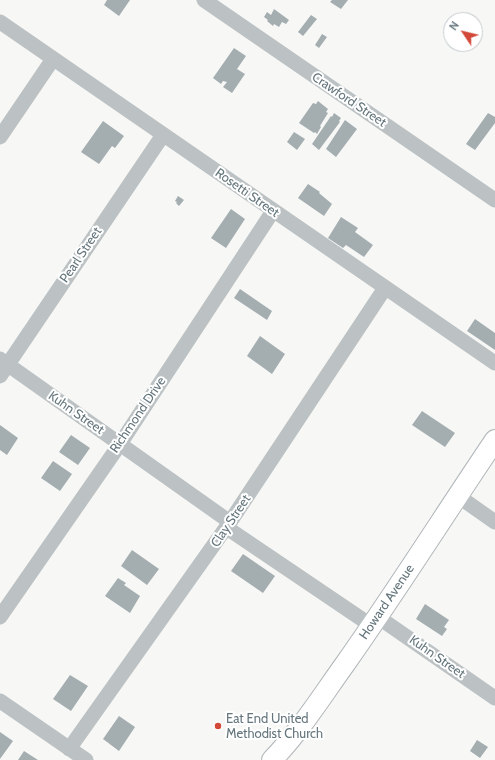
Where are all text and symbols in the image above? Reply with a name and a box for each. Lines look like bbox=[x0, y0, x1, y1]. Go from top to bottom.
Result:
north arrow bbox=[443, 12, 483, 52]
text: N bbox=[446, 18, 462, 33]
street label: Crawford Street bbox=[309, 69, 389, 131]
street label: Rosetti Street bbox=[212, 165, 282, 221]
street label: Pearl Street bbox=[57, 224, 105, 286]
street label: Richmond Drive bbox=[107, 374, 169, 456]
street label: Kuhn Street bbox=[45, 388, 107, 438]
street label: Clay Street bbox=[208, 492, 254, 550]
street label: Howard Avenue bbox=[356, 562, 418, 642]
street label: Kuhn Street bbox=[406, 632, 468, 682]
place label: Eat End United Methodist Church bbox=[226, 711, 323, 742]
marker: Eat End United Methodist Church bbox=[213, 721, 223, 731]

